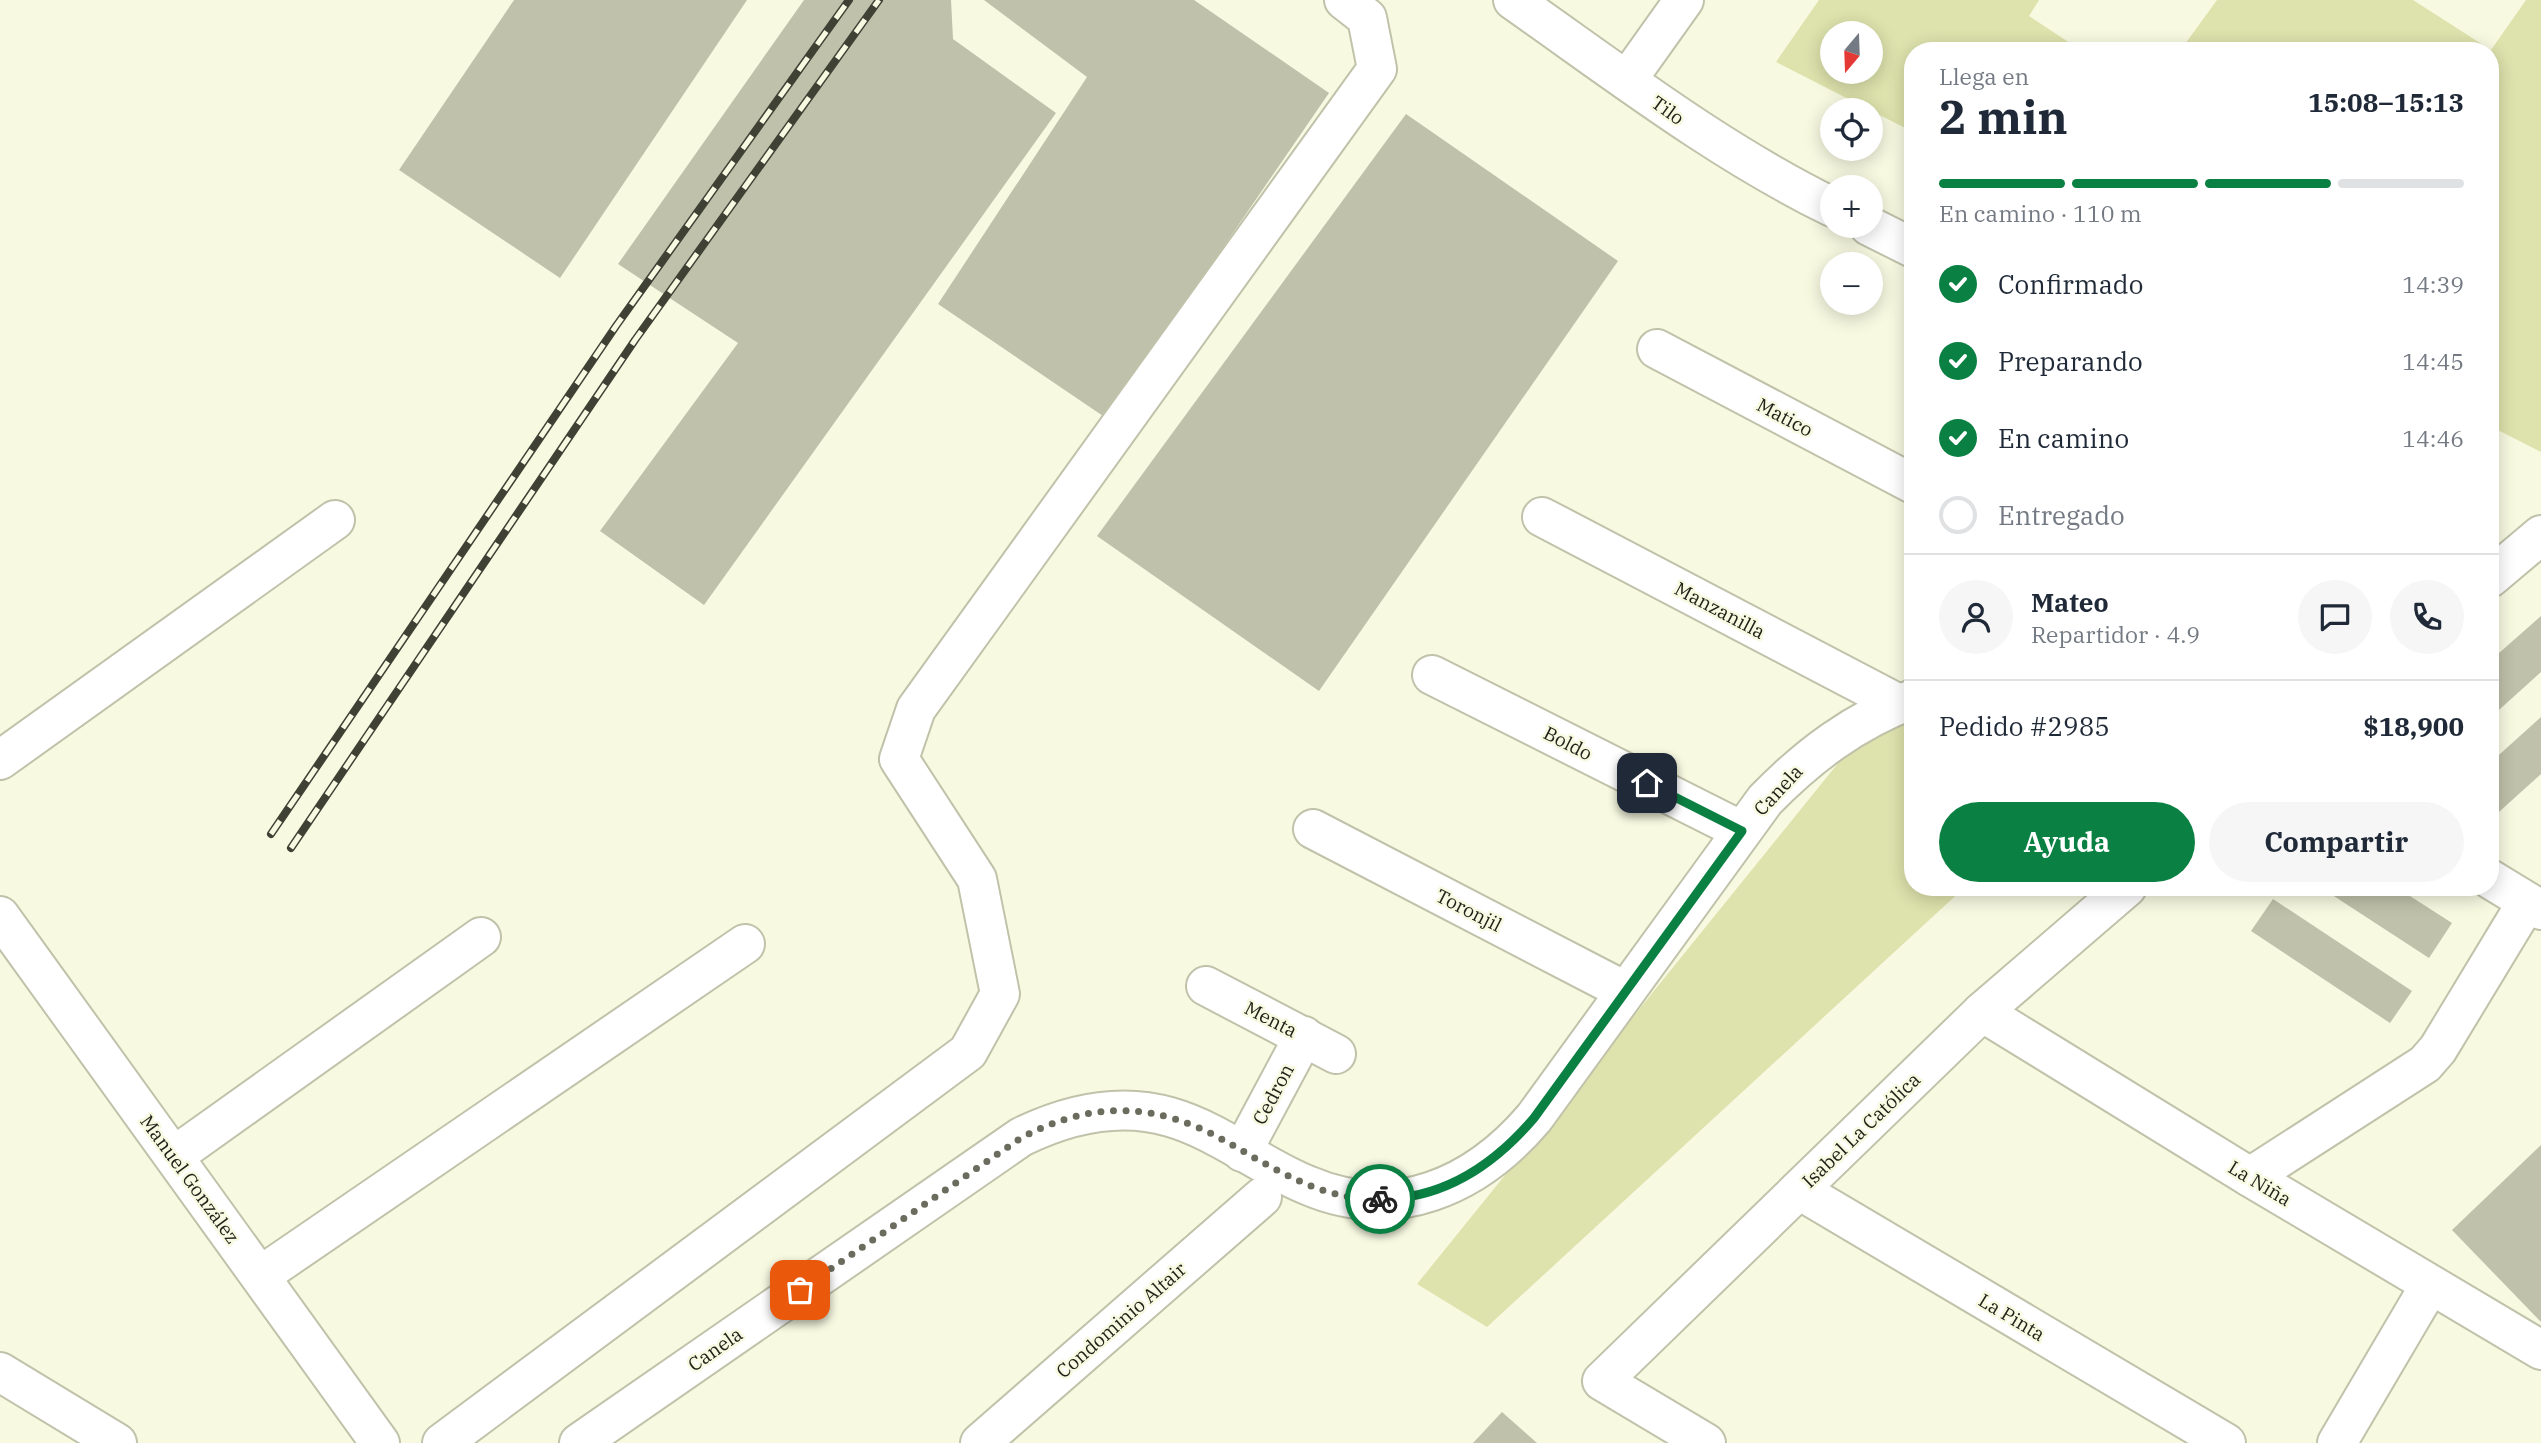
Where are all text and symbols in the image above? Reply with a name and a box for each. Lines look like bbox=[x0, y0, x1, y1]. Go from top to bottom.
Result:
north arrow bbox=[1820, 21, 1883, 84]
map controls bbox=[1820, 21, 1883, 315]
text: Llega en bbox=[1939, 61, 2029, 91]
text: 15:08–15:13 bbox=[2308, 85, 2464, 119]
text: 2 min bbox=[1939, 87, 2068, 147]
street label: Tilo bbox=[1647, 90, 1689, 130]
button: locate bbox=[1820, 98, 1883, 161]
button: + bbox=[1820, 175, 1883, 238]
text: En camino · 110 m bbox=[1939, 198, 2142, 228]
button: − bbox=[1820, 252, 1883, 315]
icon: check bbox=[1939, 265, 1977, 303]
text: Confirmado bbox=[1998, 267, 2143, 301]
text: 14:39 bbox=[2402, 269, 2464, 299]
icon: check bbox=[1939, 342, 1977, 380]
text: Preparando bbox=[1998, 344, 2143, 378]
text: 14:45 bbox=[2402, 346, 2464, 376]
street label: Matico bbox=[1753, 392, 1817, 442]
icon: check bbox=[1939, 419, 1977, 457]
text: En camino bbox=[1998, 421, 2129, 455]
text: 14:46 bbox=[2402, 423, 2464, 453]
text: Entregado bbox=[1998, 498, 2125, 532]
street label: Manzanilla bbox=[1671, 576, 1769, 644]
button: person bbox=[1939, 580, 2013, 654]
button: chat bbox=[2298, 580, 2372, 654]
button: phone bbox=[2390, 580, 2464, 654]
text: Mateo bbox=[2031, 585, 2109, 619]
text: Repartidor · 4.9 bbox=[2031, 619, 2200, 649]
text: Pedido #2985 bbox=[1939, 709, 2110, 743]
text: $18,900 bbox=[2363, 709, 2464, 743]
street label: Boldo bbox=[1540, 721, 1596, 765]
pin bbox=[1617, 753, 1677, 813]
street label: Canela bbox=[1748, 760, 1808, 820]
icon: home bbox=[1628, 764, 1666, 802]
button: Ayuda bbox=[1939, 802, 2195, 882]
button: Compartir bbox=[2209, 802, 2464, 882]
street label: Toronjil bbox=[1432, 883, 1506, 937]
street label: Menta bbox=[1241, 996, 1301, 1042]
street label: Cedron bbox=[1247, 1060, 1299, 1128]
street label: Isabel La Católica bbox=[1797, 1067, 1925, 1193]
street label: Manuel González bbox=[135, 1110, 245, 1248]
street label: La Niña bbox=[2224, 1155, 2296, 1211]
courier bbox=[1345, 1164, 1415, 1234]
icon: bike bbox=[1361, 1180, 1399, 1218]
street label: Condominio Altair bbox=[1051, 1257, 1191, 1383]
pin bbox=[770, 1260, 830, 1320]
icon: bag bbox=[781, 1271, 819, 1309]
street label: La Pinta bbox=[1974, 1288, 2050, 1346]
street label: Canela bbox=[683, 1322, 747, 1376]

